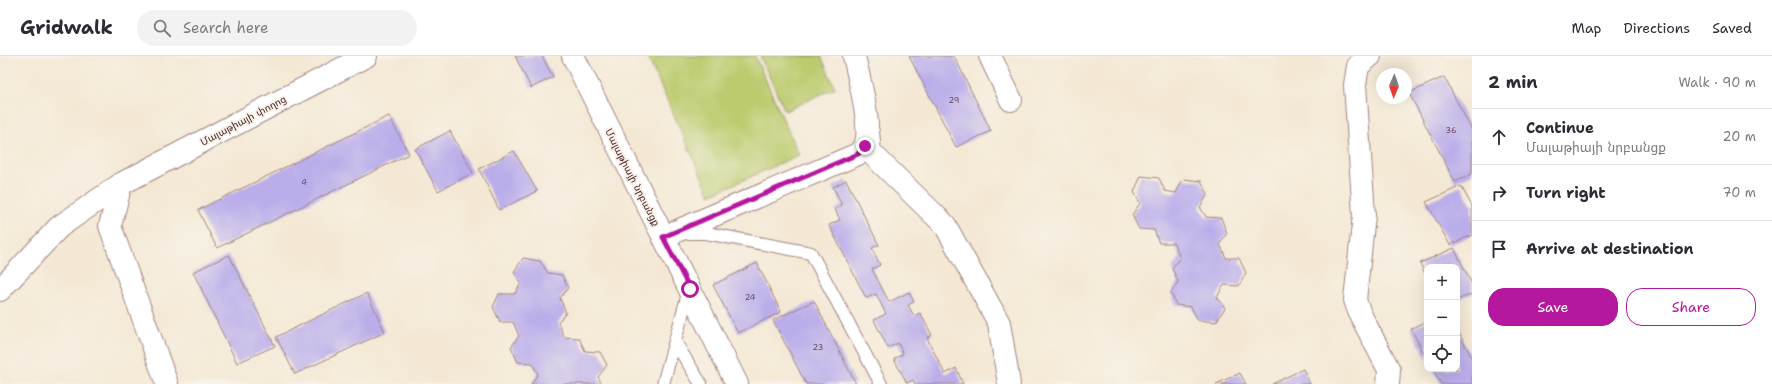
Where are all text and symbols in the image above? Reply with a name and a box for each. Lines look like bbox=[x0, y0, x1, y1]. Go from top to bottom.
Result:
search box bbox=[137, 10, 417, 46]
text: Gridwalk bbox=[20, 15, 113, 40]
icon: search bbox=[151, 17, 173, 39]
text: Search here bbox=[183, 18, 269, 38]
text: Map bbox=[1572, 19, 1602, 37]
text: Directions bbox=[1624, 19, 1690, 37]
text: Saved bbox=[1712, 19, 1752, 37]
north arrow bbox=[1376, 68, 1412, 104]
text: 2 min bbox=[1488, 71, 1538, 93]
text: Walk · 90 m bbox=[1678, 74, 1756, 91]
street label: Մալաթիայի փողոց bbox=[198, 92, 289, 149]
house number: 29 bbox=[949, 95, 959, 106]
text: Continue bbox=[1526, 118, 1594, 138]
house number: 36 bbox=[1446, 125, 1457, 136]
street label: Մալաթիայի նրբանցք bbox=[602, 126, 663, 228]
icon: ahead bbox=[1488, 126, 1510, 148]
text: 20 m bbox=[1723, 128, 1756, 145]
route end bbox=[856, 137, 874, 155]
text: Մալաթիայի նրբանցք bbox=[1526, 139, 1666, 156]
house number: 4 bbox=[301, 177, 307, 188]
icon: right bbox=[1488, 182, 1510, 204]
text: Turn right bbox=[1526, 183, 1606, 203]
text: 70 m bbox=[1722, 184, 1756, 201]
icon: arrive bbox=[1488, 238, 1510, 260]
text: Arrive at destination bbox=[1526, 239, 1694, 259]
map controls bbox=[1424, 264, 1460, 372]
button: + bbox=[1424, 264, 1460, 300]
route start bbox=[681, 280, 699, 298]
button: Save bbox=[1488, 288, 1618, 326]
button: Share bbox=[1626, 288, 1756, 326]
house number: 24 bbox=[745, 292, 756, 303]
button: − bbox=[1424, 300, 1460, 336]
button: locate bbox=[1424, 336, 1460, 372]
house number: 23 bbox=[813, 342, 823, 353]

